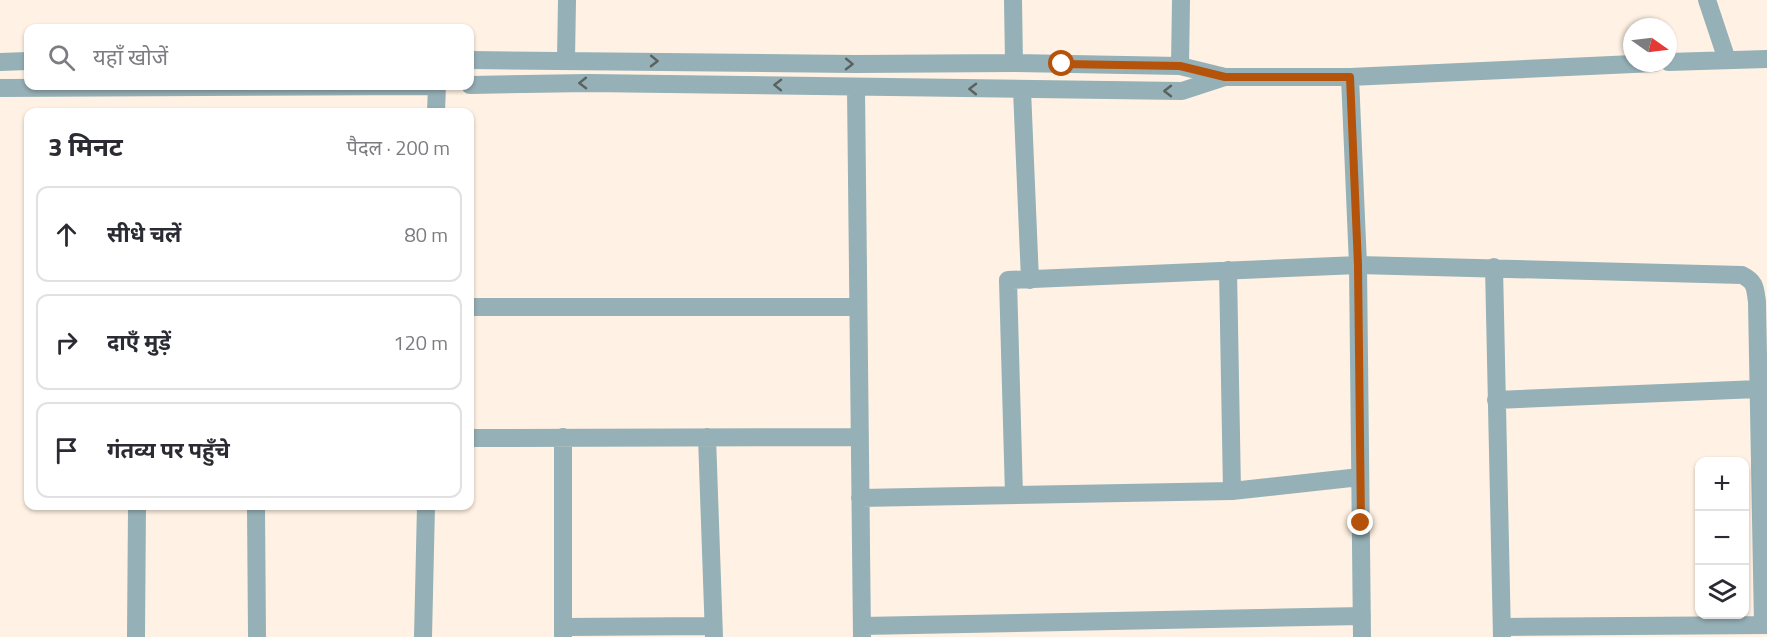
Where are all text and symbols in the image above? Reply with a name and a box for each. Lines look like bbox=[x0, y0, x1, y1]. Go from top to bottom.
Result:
north arrow bbox=[1623, 18, 1677, 72]
search box bbox=[24, 24, 474, 90]
text: यहाँ खोजें bbox=[93, 40, 168, 74]
icon: search bbox=[45, 41, 78, 74]
route start bbox=[1048, 50, 1074, 76]
one-way arrow bbox=[649, 55, 658, 68]
one-way arrow bbox=[844, 58, 853, 70]
one-way arrow bbox=[579, 77, 588, 89]
one-way arrow bbox=[774, 79, 783, 91]
one-way arrow bbox=[969, 83, 978, 95]
one-way arrow bbox=[1164, 85, 1173, 97]
text: 3 मिनट bbox=[48, 127, 123, 166]
text: पैदल · 200 m bbox=[347, 132, 450, 163]
text: सीधे चलें bbox=[107, 217, 181, 251]
icon: ahead bbox=[50, 218, 83, 251]
text: 80 m bbox=[404, 219, 448, 250]
text: दाएँ मुड़ें bbox=[107, 325, 171, 359]
icon: right bbox=[50, 326, 83, 359]
text: 120 m bbox=[393, 327, 448, 358]
text: गंतव्य पर पहुँचे bbox=[107, 433, 230, 467]
icon: arrive bbox=[50, 434, 83, 467]
map controls bbox=[1695, 457, 1749, 619]
button: + bbox=[1695, 457, 1749, 511]
route end bbox=[1347, 509, 1373, 535]
button: − bbox=[1695, 511, 1749, 565]
button: layers bbox=[1695, 565, 1749, 619]

